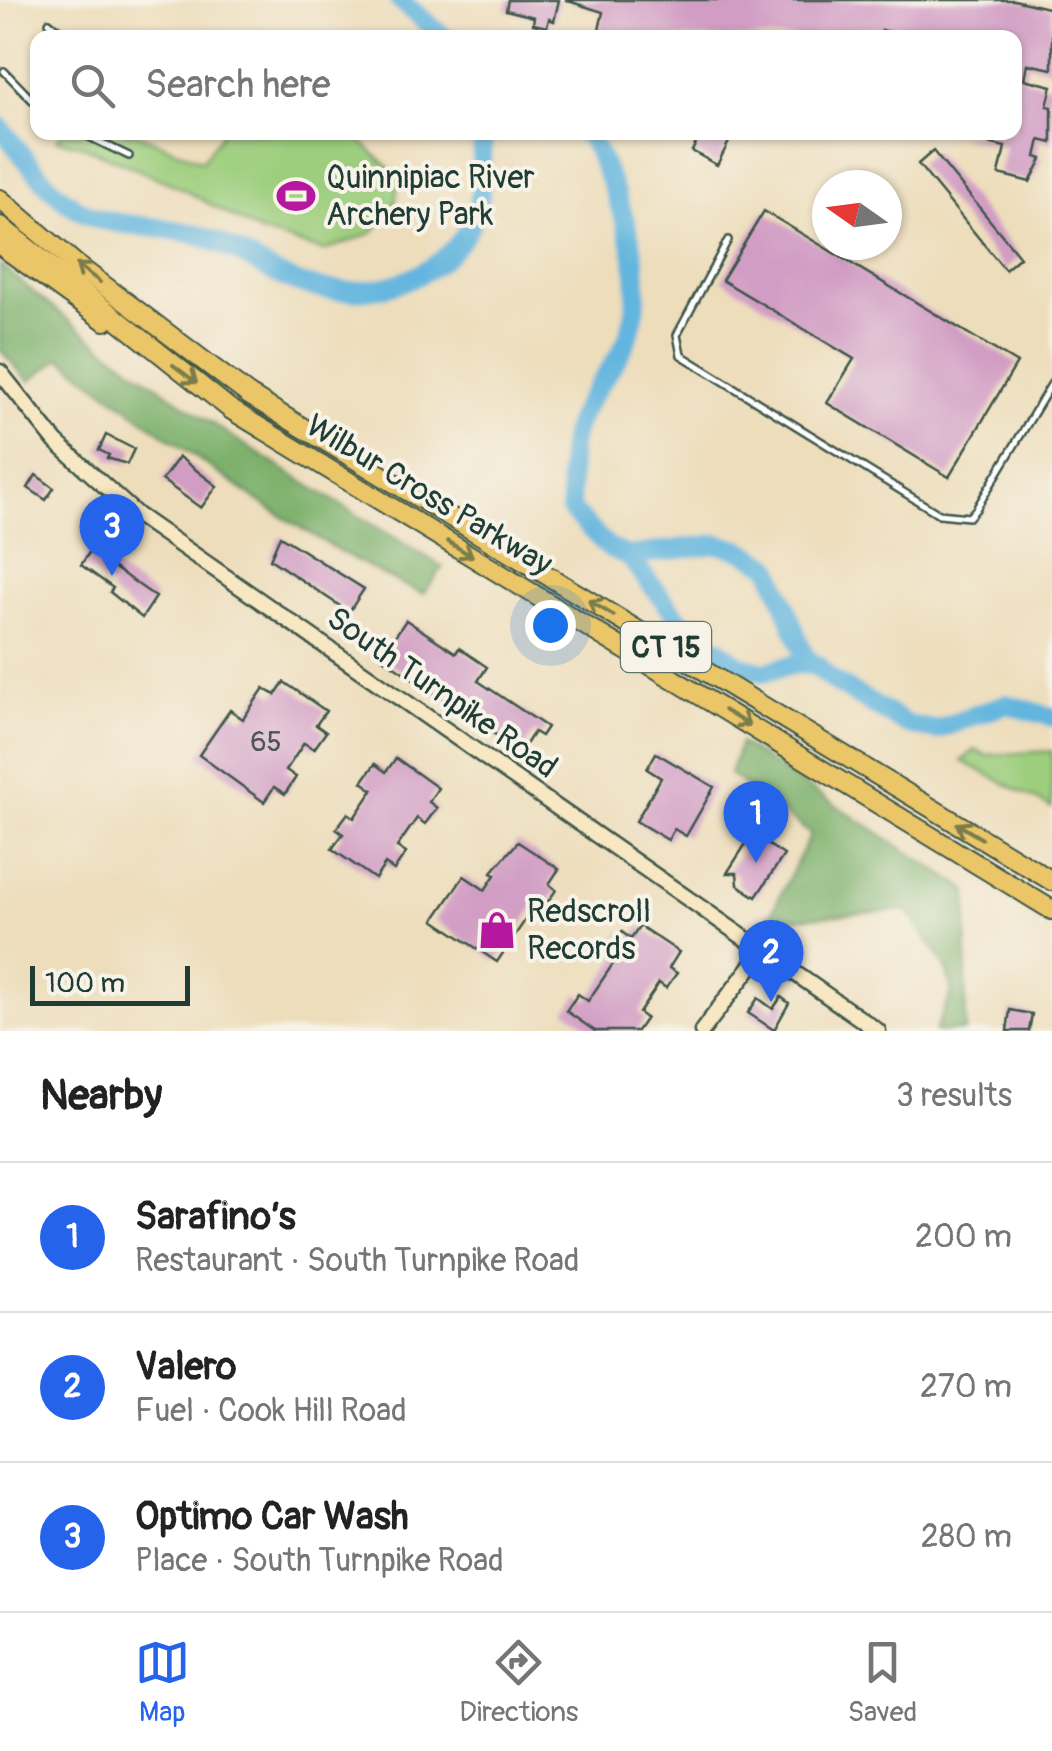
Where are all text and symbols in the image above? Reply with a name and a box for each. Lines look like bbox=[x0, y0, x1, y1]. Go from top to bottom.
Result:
search box bbox=[30, 30, 1022, 140]
icon: search bbox=[65, 58, 120, 113]
text: Search here bbox=[145, 61, 331, 109]
place label: Quinnipiac River Archery Park bbox=[326, 158, 535, 235]
north arrow bbox=[812, 170, 902, 260]
sports icon: Quinnipiac River Archery Park bbox=[275, 175, 317, 217]
one-way arrow bbox=[76, 263, 102, 285]
one-way arrow bbox=[171, 364, 198, 385]
street label: Wilbur Cross Parkway bbox=[299, 406, 560, 584]
pin: 3 bbox=[80, 494, 144, 576]
one-way arrow bbox=[445, 538, 473, 559]
one-way arrow bbox=[587, 598, 616, 618]
street label: South Turnpike Road bbox=[319, 599, 565, 787]
your location bbox=[525, 600, 576, 651]
road number: CT 15 bbox=[621, 622, 711, 672]
one-way arrow bbox=[722, 708, 751, 728]
house number: 65 bbox=[250, 725, 282, 760]
pin: 1 bbox=[724, 780, 788, 863]
one-way arrow bbox=[955, 821, 984, 841]
place label: Redscroll Records bbox=[527, 892, 651, 969]
shop icon: Redscroll Records bbox=[476, 909, 518, 951]
pin: 2 bbox=[738, 920, 804, 1002]
scale bar bbox=[30, 961, 190, 1006]
text: 100 m bbox=[45, 966, 125, 1001]
text: Nearby bbox=[40, 1070, 162, 1122]
text: 3 results bbox=[896, 1076, 1012, 1116]
text: Sarafino’s bbox=[135, 1193, 296, 1241]
text: 1 bbox=[66, 1217, 79, 1257]
text: 200 m bbox=[915, 1217, 1012, 1257]
text: Restaurant · South Turnpike Road bbox=[135, 1241, 579, 1281]
text: Valero bbox=[135, 1343, 236, 1391]
text: 2 bbox=[64, 1367, 81, 1407]
text: 270 m bbox=[920, 1367, 1012, 1407]
text: Fuel · Cook Hill Road bbox=[135, 1391, 407, 1431]
text: Optimo Car Wash bbox=[135, 1493, 409, 1541]
text: 3 bbox=[64, 1517, 81, 1557]
text: 280 m bbox=[921, 1517, 1012, 1557]
text: Place · South Turnpike Road bbox=[135, 1541, 504, 1581]
tab: Map bbox=[135, 1635, 190, 1730]
tab: Directions bbox=[459, 1635, 578, 1730]
tab: Saved bbox=[848, 1635, 917, 1730]

